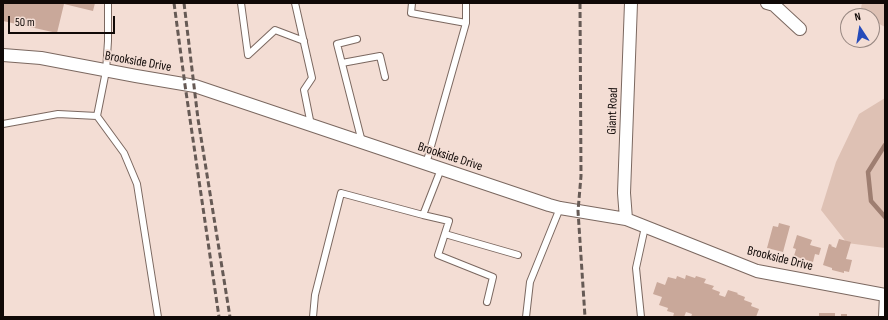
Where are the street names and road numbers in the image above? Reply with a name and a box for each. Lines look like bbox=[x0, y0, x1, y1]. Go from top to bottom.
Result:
street label: Brookside Drive bbox=[103, 48, 173, 76]
street label: Giant Road bbox=[604, 87, 622, 135]
street label: Brookside Drive bbox=[416, 139, 484, 175]
street label: Brookside Drive bbox=[745, 243, 815, 275]

